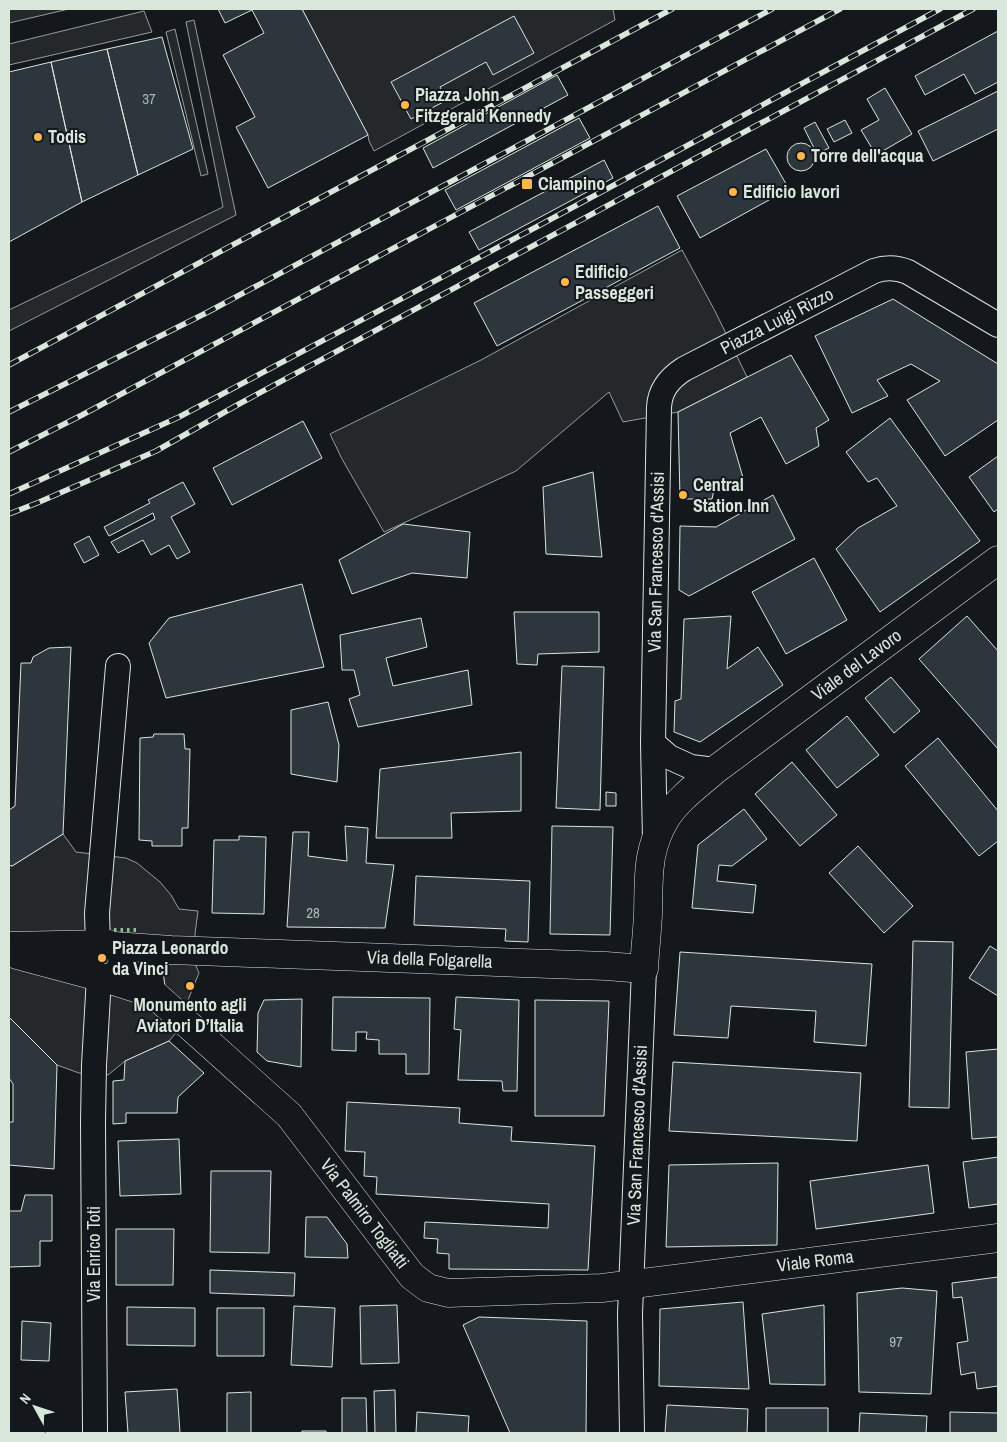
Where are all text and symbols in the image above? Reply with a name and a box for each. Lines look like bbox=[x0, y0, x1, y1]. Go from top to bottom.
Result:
place label: Piazza John Fitzgerald Kennedy bbox=[415, 82, 552, 128]
house number: 37 bbox=[142, 88, 156, 109]
marker: Piazza John Fitzgerald Kennedy bbox=[399, 99, 411, 111]
place label: Todis bbox=[48, 124, 86, 149]
marker: Todis bbox=[32, 131, 44, 143]
place label: Torre dell'acqua bbox=[811, 143, 924, 168]
marker: Torre dell'acqua bbox=[795, 150, 807, 162]
place label: Ciampino bbox=[538, 171, 605, 196]
marker: Ciampino bbox=[520, 177, 534, 191]
place label: Edificio lavori bbox=[743, 179, 840, 204]
marker: Edificio lavori bbox=[727, 186, 739, 198]
place label: Edificio Passeggeri bbox=[575, 259, 654, 305]
marker: Edificio Passeggeri bbox=[559, 276, 571, 288]
street label: Piazza Luigi Rizzo bbox=[716, 281, 838, 360]
street label: Via San Francesco d'Assisi bbox=[642, 471, 670, 653]
place label: Central Station Inn bbox=[693, 472, 769, 518]
marker: Central Station Inn bbox=[677, 489, 689, 501]
street label: Viale del Lavoro bbox=[806, 623, 907, 706]
house number: 28 bbox=[306, 902, 320, 923]
place label: Piazza Leonardo da Vinci bbox=[112, 935, 228, 981]
street label: Via della Folgarella bbox=[367, 944, 493, 974]
marker: Piazza Leonardo da Vinci bbox=[96, 952, 108, 964]
marker: Monumento agli Aviatori D’Italia bbox=[184, 980, 196, 992]
place label: Monumento agli Aviatori D’Italia bbox=[133, 992, 247, 1038]
street label: Via San Francesco d'Assisi bbox=[621, 1044, 653, 1226]
street label: Via Palmiro Togliatti bbox=[315, 1153, 415, 1274]
street label: Via Enrico Toti bbox=[81, 1206, 106, 1302]
street label: Viale Roma bbox=[775, 1243, 855, 1278]
house number: 97 bbox=[889, 1331, 903, 1352]
north arrow bbox=[10, 1382, 60, 1432]
text: N bbox=[15, 1390, 35, 1408]

